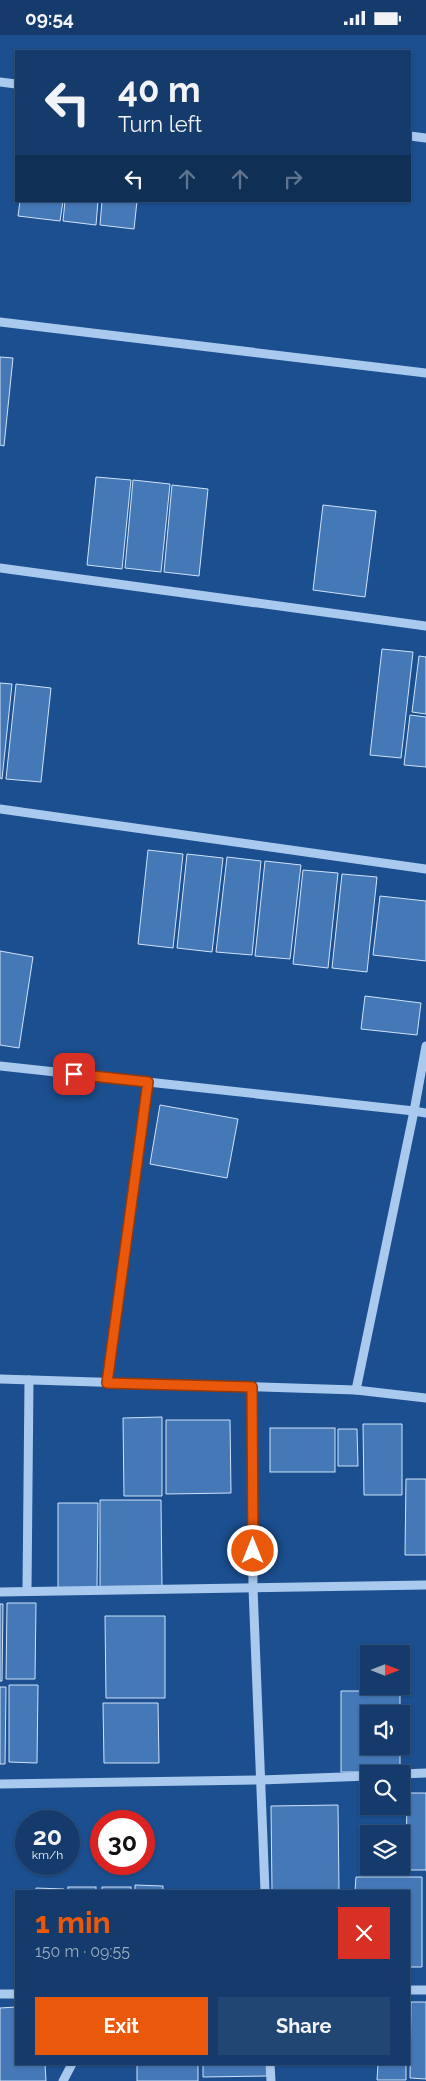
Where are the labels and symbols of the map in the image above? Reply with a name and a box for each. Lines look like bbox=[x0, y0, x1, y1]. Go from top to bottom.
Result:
pin bbox=[53, 1053, 95, 1095]
position arrow bbox=[226, 1524, 278, 1576]
north arrow bbox=[360, 1645, 410, 1695]
speed limit sign: 30 bbox=[90, 1810, 155, 1875]

